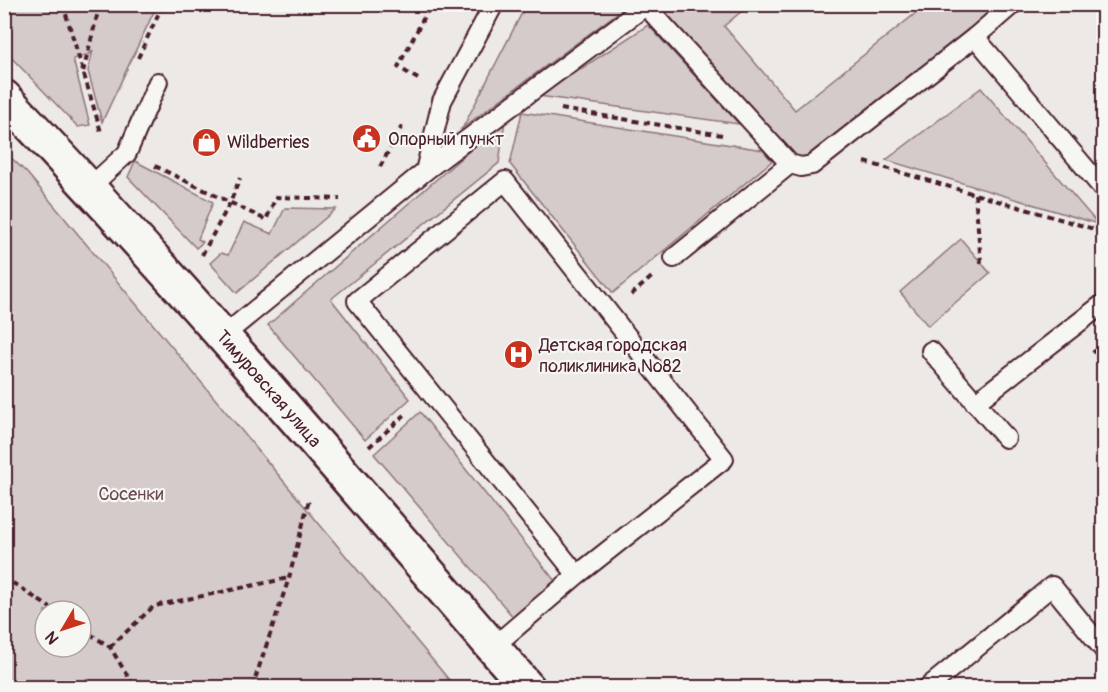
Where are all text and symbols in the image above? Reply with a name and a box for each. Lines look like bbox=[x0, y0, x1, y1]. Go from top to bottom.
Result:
public building icon: Опорный пункт bbox=[351, 123, 383, 155]
shop icon: Wildberries bbox=[190, 126, 222, 158]
place label: Опорный пункт bbox=[388, 128, 504, 151]
place label: Wildberries bbox=[227, 131, 309, 154]
street label: Тимуровская улица bbox=[211, 326, 326, 452]
place label: Детская городская поликлиника №82 bbox=[538, 334, 687, 378]
hospital icon: Детская городская поликлиника №82 bbox=[502, 339, 534, 371]
park label: Сосенки bbox=[98, 483, 164, 506]
north arrow bbox=[33, 599, 93, 659]
text: N bbox=[41, 627, 63, 648]

